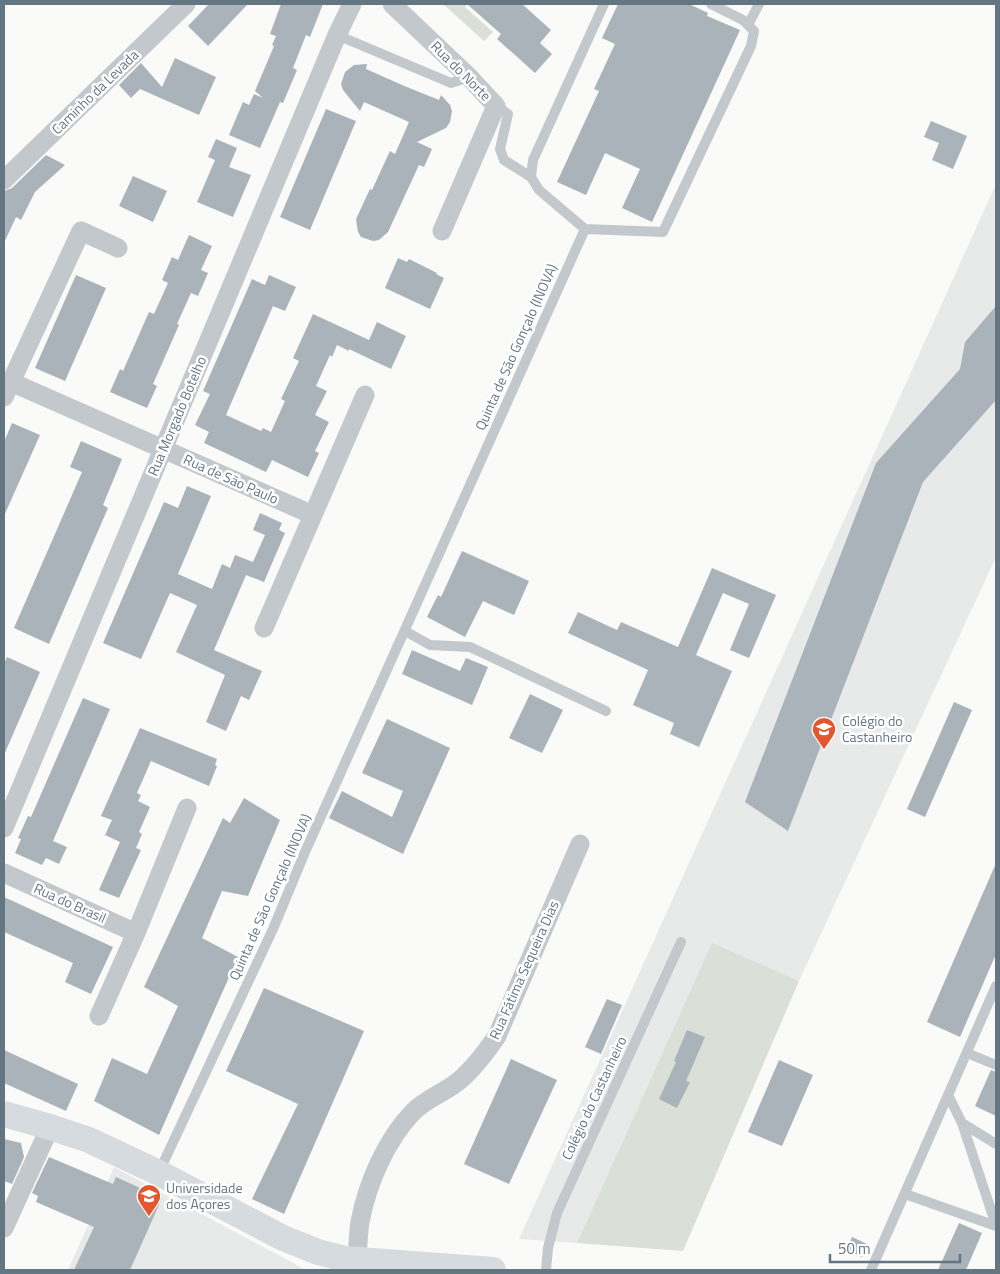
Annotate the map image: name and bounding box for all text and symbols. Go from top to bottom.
street label: Rua do Norte [426,36,496,106]
street label: Caminho da Levada [46,44,143,139]
street label: Quinta de São Gonçalo (INOVA) [469,260,562,434]
street label: Rua Morgado Botelho [142,353,211,479]
street label: Rua de São Paulo [180,448,282,509]
place label: Colégio do Castanheiro [842,710,912,747]
school or university icon: Colégio do Castanheiro [811,716,837,750]
street label: Quinta de São Gonçalo (INOVA) [223,810,316,984]
street label: Rua do Brasil [31,877,110,928]
street label: Rua Fátima Sequeira Dias [483,897,564,1043]
street label: Colégio do Castanheiro [556,1033,631,1163]
place label: Universidade dos Açores [166,1177,243,1214]
school or university icon: Universidade dos Açores [136,1183,162,1217]
scale bar [830,1232,960,1264]
text: 50 m [838,1237,871,1260]

